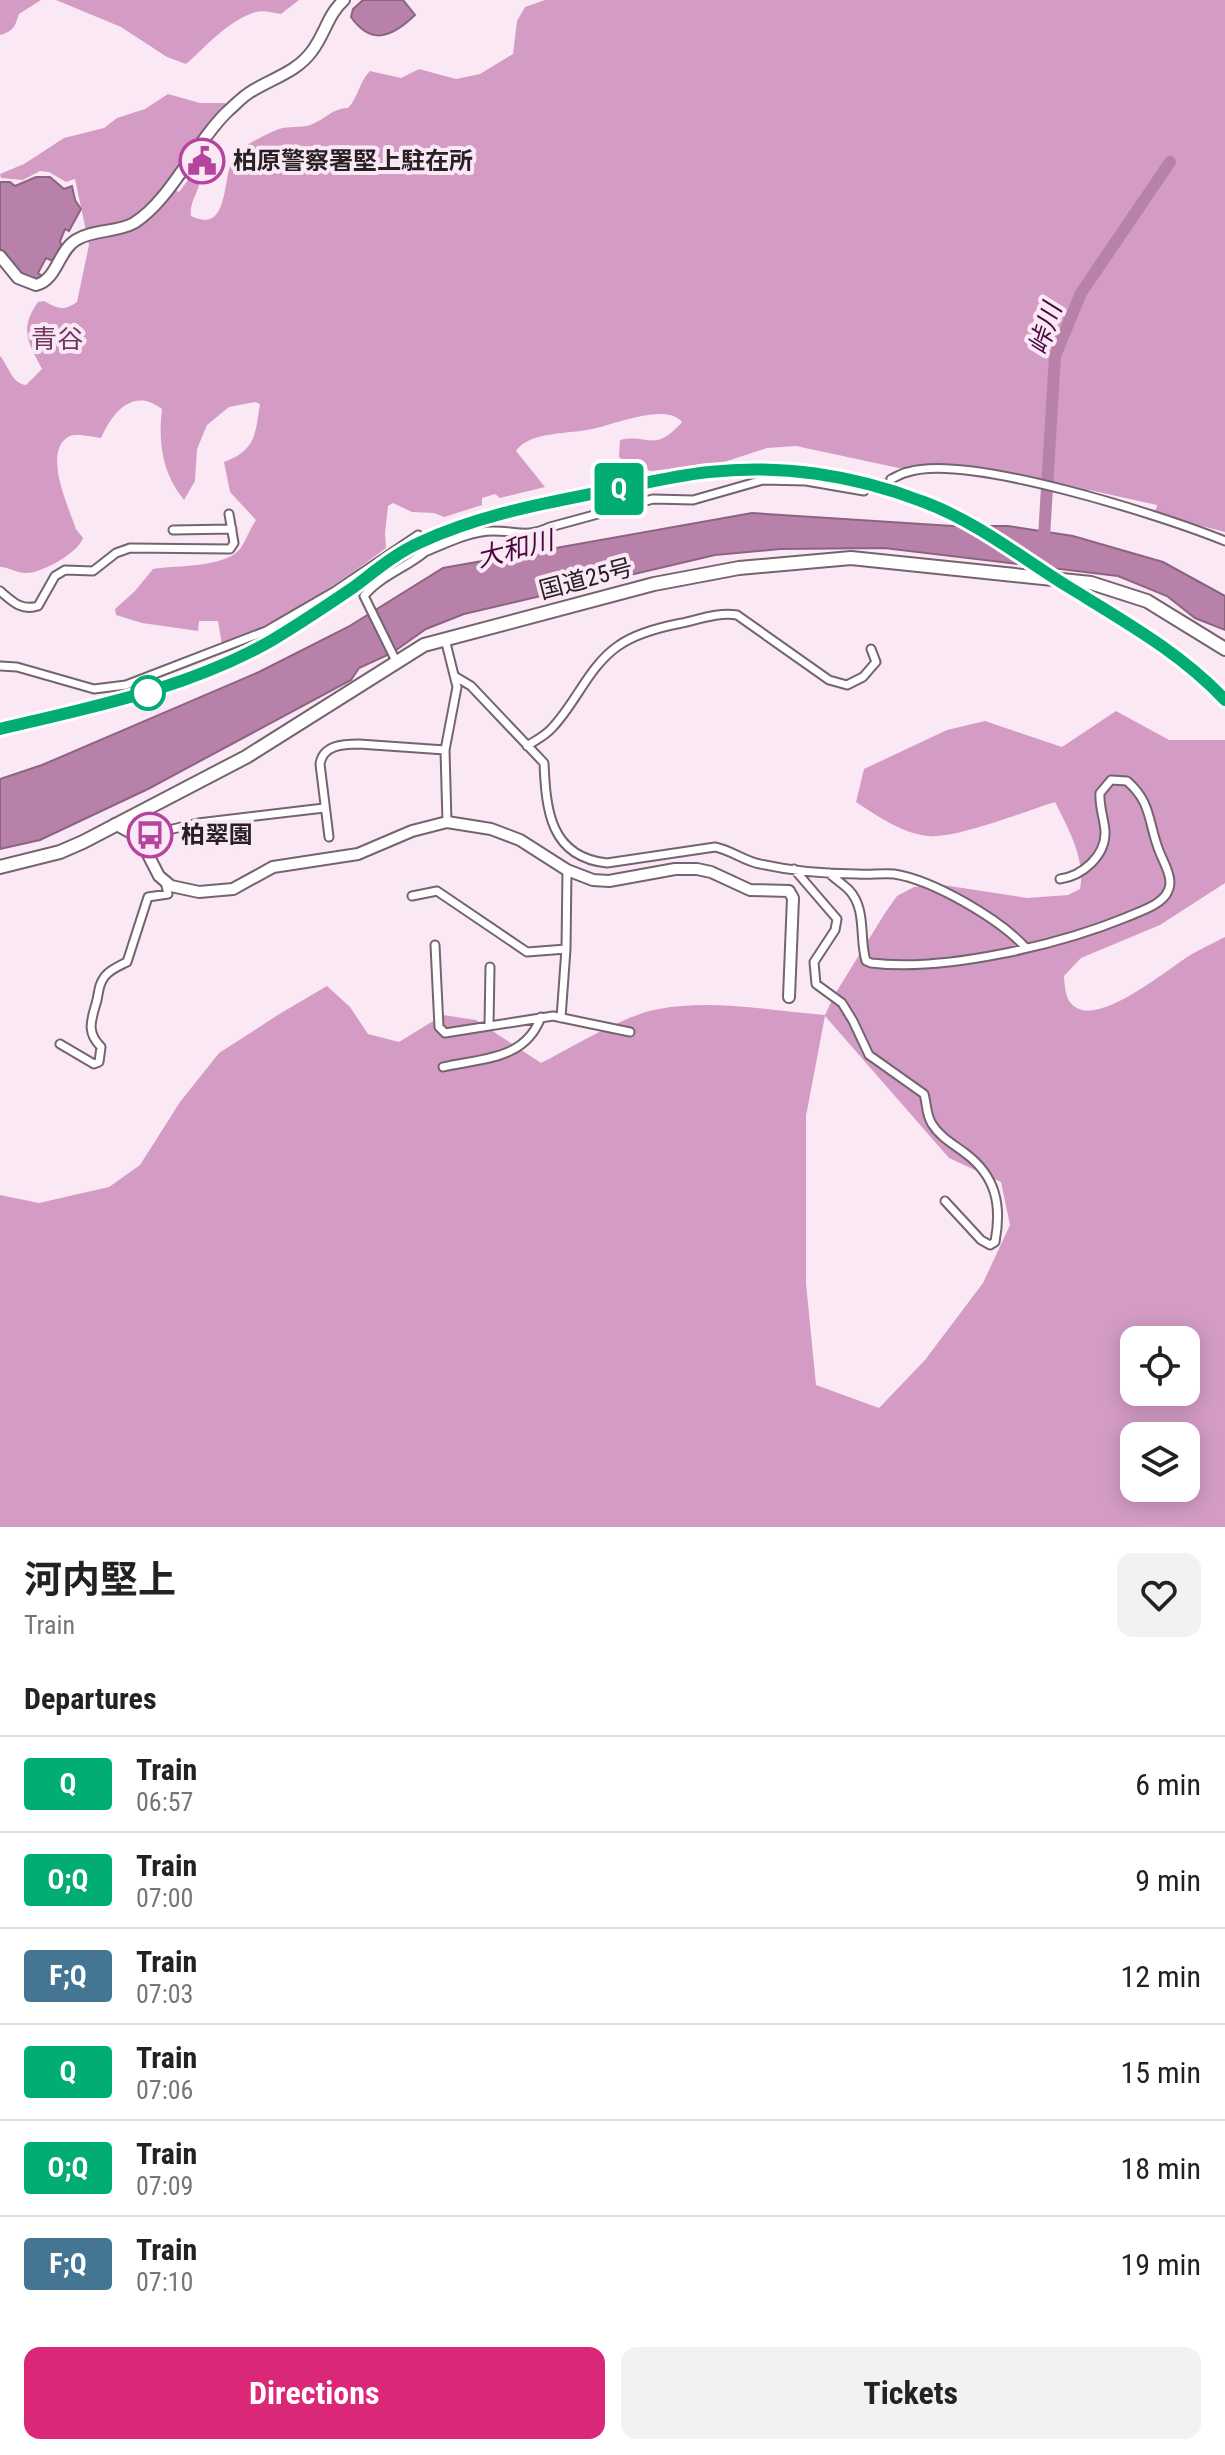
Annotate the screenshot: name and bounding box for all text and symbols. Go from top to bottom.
public building icon: 柏原警察署堅上駐在所 [178,137,226,185]
place label: 柏原警察署堅上駐在所 [233,147,473,175]
water label: 峠川 [1023,297,1068,358]
district label: 青谷 [31,324,83,354]
line badge: Q [593,463,645,515]
text: Q [611,472,627,505]
water label: 大和川 [474,524,559,573]
street label: 国道25号 [536,553,636,605]
unlabelled marker [131,676,165,710]
bus stop icon: 柏翠園 [126,811,174,859]
place label: 柏翠園 [181,821,253,849]
map controls [1120,1326,1200,1502]
button: locate [1120,1326,1200,1406]
button: layers [1120,1422,1200,1502]
button: heart [1117,1553,1201,1637]
text: 河内堅上 [24,1558,176,1602]
text: Train [24,1610,75,1640]
text: Departures [24,1681,157,1716]
text: Train [136,1752,197,1787]
text: Q [60,1767,76,1800]
text: 6 min [1135,1767,1201,1802]
text: 06:57 [136,1787,193,1817]
text: Train [136,1848,197,1883]
text: O;Q [48,1863,88,1896]
text: 9 min [1135,1863,1201,1898]
text: 07:00 [136,1883,193,1913]
text: Train [136,1944,197,1979]
text: F;Q [49,1959,87,1992]
text: 12 min [1120,1959,1201,1994]
text: 07:03 [136,1979,193,2009]
text: Train [136,2040,197,2075]
text: Q [60,2055,76,2088]
text: 15 min [1120,2055,1201,2090]
text: 07:06 [136,2075,193,2105]
text: Train [136,2136,197,2171]
text: O;Q [48,2151,88,2184]
text: 18 min [1120,2151,1201,2186]
text: 07:09 [136,2171,193,2201]
text: Train [136,2232,197,2267]
text: F;Q [49,2247,87,2280]
text: 19 min [1120,2247,1201,2282]
text: 07:10 [136,2267,193,2297]
button: Directions [24,2347,605,2439]
button: Tickets [621,2347,1201,2439]

